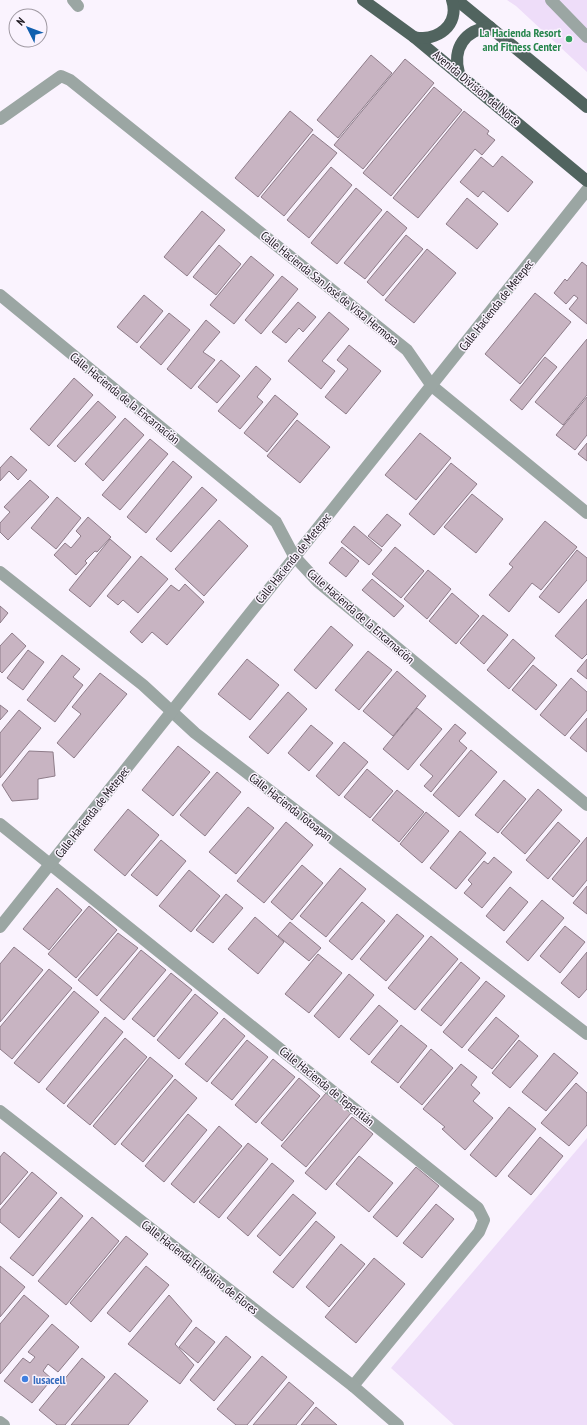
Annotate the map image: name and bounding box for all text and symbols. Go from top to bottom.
north arrow [8,8,48,48]
text: N [13,14,28,28]
place label: La Hacienda Resort and Fitness Center [479,25,562,54]
marker: La Hacienda Resort and Fitness Center [564,34,574,44]
street label: Avenida División del Norte [430,47,524,129]
street label: Calle Hacienda San José de Vista Hermosa [258,228,402,348]
street label: Calle Hacienda de Metepec [456,256,537,354]
street label: Calle Hacienda de la Encarnación [67,349,183,447]
street label: Calle Hacienda de Metepec [252,509,334,606]
street label: Calle Hacienda de la Encarnación [304,565,418,667]
street label: Calle Hacienda de Metepec [52,763,133,861]
street label: Calle Hacienda Totoapan [246,770,336,844]
street label: Calle Hacienda de Tepetitlán [276,1043,378,1129]
street label: Calle Hacienda El Molino de Flores [139,1217,261,1317]
place label: Iusacell [33,1372,65,1387]
marker: Iusacell [20,1374,30,1384]

